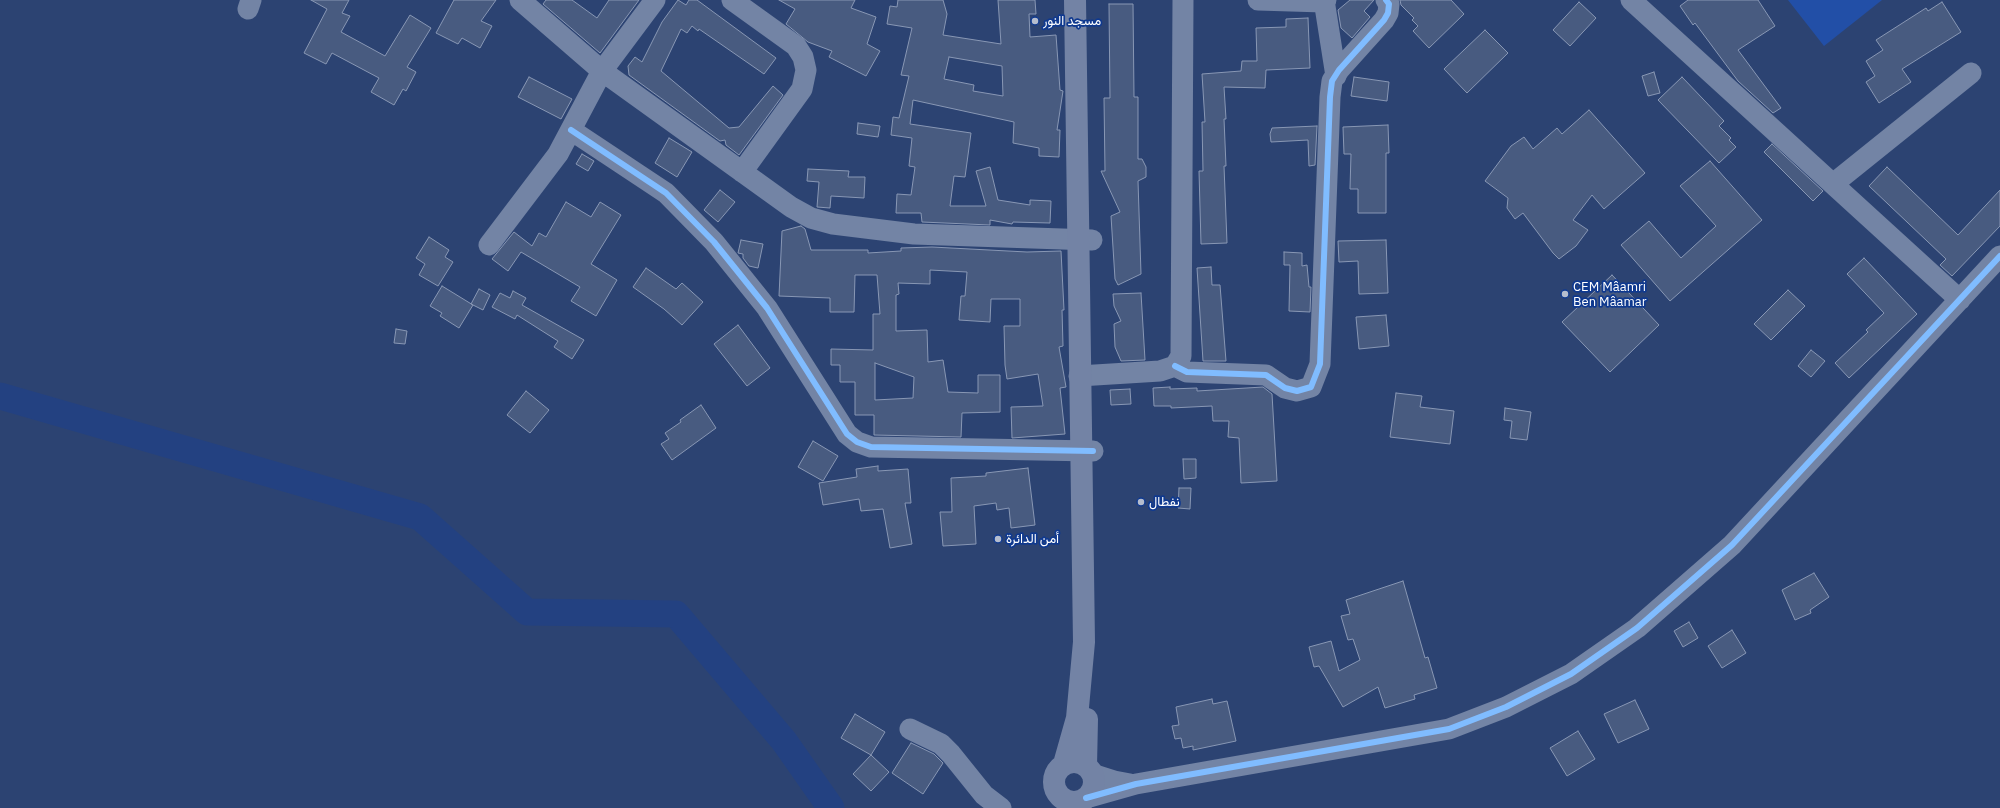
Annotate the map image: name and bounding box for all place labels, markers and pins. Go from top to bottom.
place label: مسجد النور [1043,13,1101,29]
marker: مسجد النور [1030,16,1040,26]
place label: CEM Mâamri Ben Mâamar [1573,279,1647,310]
marker: CEM Mâamri Ben Mâamar [1560,289,1570,299]
place label: نفطال [1149,494,1180,510]
marker: نفطال [1136,497,1146,507]
place label: أمن الدائرة [1006,531,1059,547]
marker: أمن الدائرة [993,534,1003,544]

